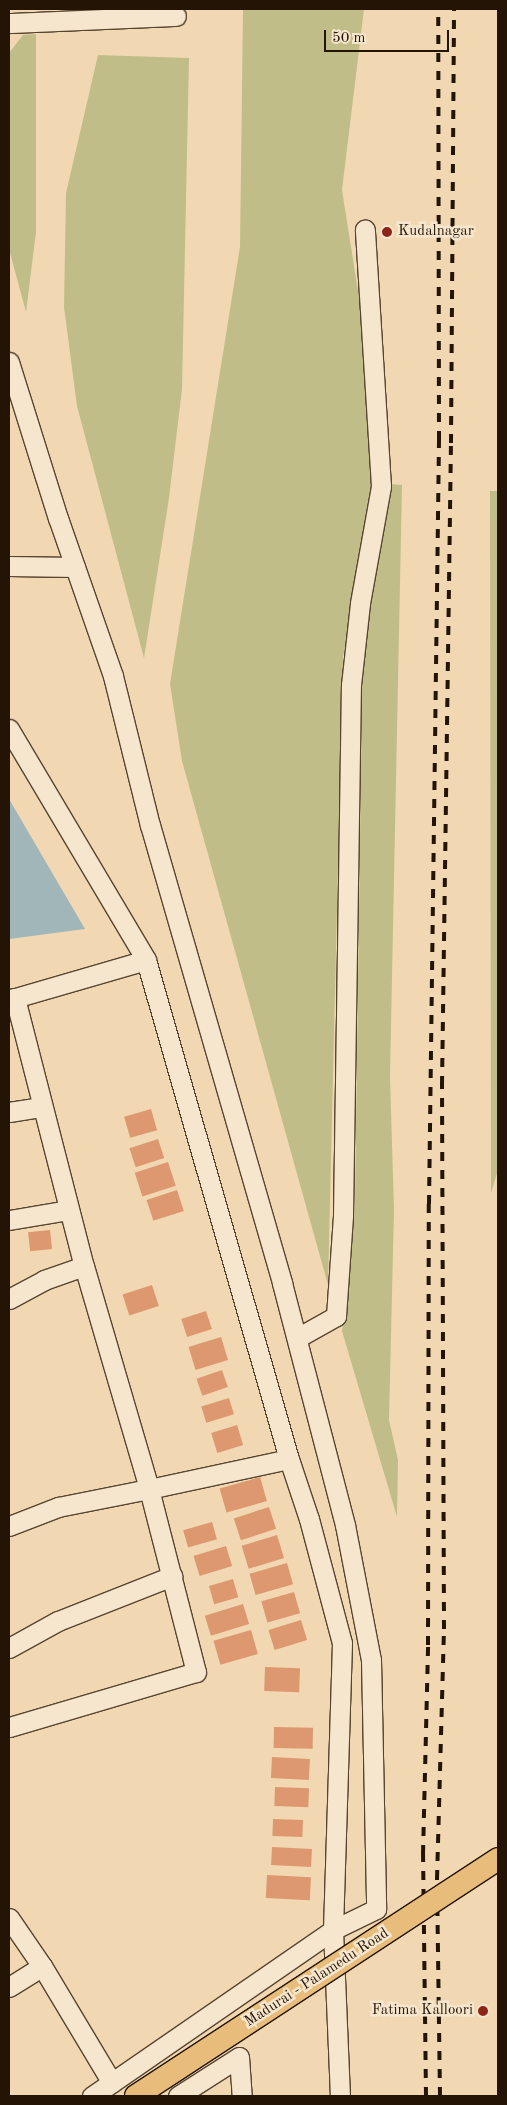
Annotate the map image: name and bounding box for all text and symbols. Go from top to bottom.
scale bar [327,20,452,52]
text: 50 m [332,31,366,46]
place label: Kudalnagar [398,223,474,241]
marker: Kudalnagar [380,225,394,239]
street label: Madurai - Palamedu Road [242,1925,392,2031]
place label: Fatima Kalloori [372,2002,473,2020]
marker: Fatima Kalloori [477,2005,489,2017]

